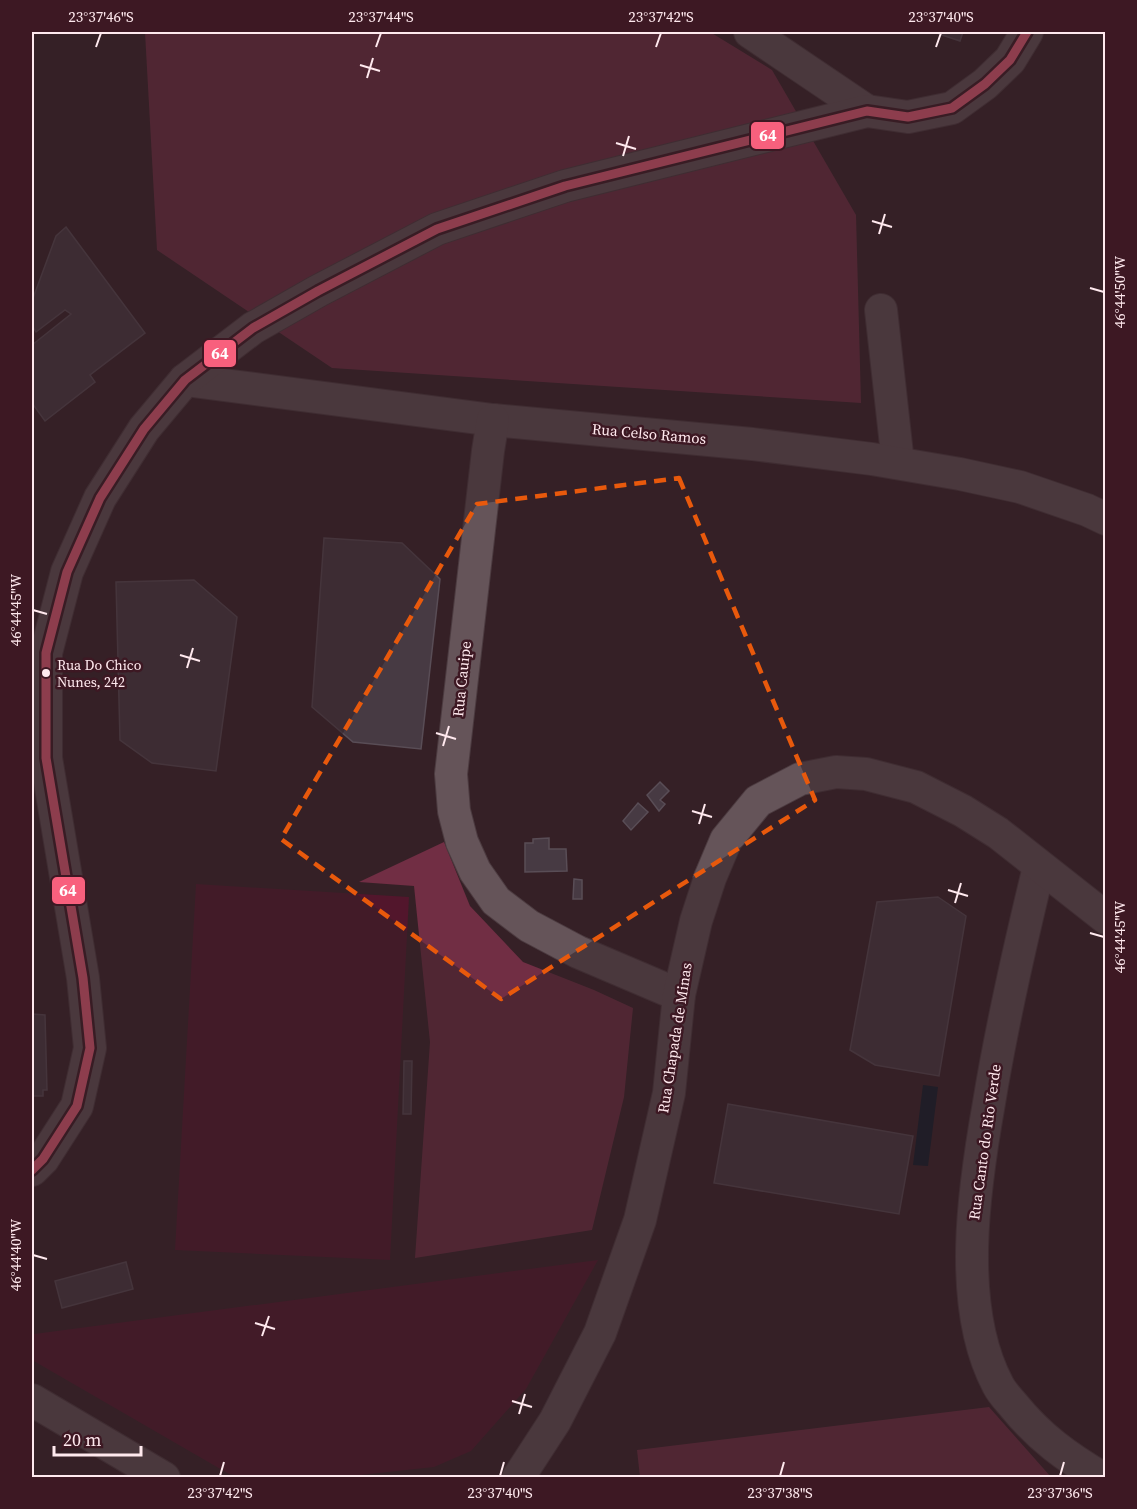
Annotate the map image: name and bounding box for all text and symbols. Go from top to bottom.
text: 23°37'46"S [68,6,134,27]
text: 23°37'44"S [348,6,414,27]
text: 23°37'42"S [628,6,694,27]
text: 23°37'40"S [908,6,974,27]
line badge: 64 [750,121,785,150]
text: 64 [759,124,777,146]
text: 46°44'50"W [1109,255,1130,328]
line badge: 64 [203,339,237,368]
text: 64 [211,342,229,364]
street label: Rua Celso Ramos [591,418,707,449]
text: 46°44'45"W [5,573,26,646]
street label: Rua Cauipe [447,640,476,718]
place label: Rua Do Chico Nunes, 242 [57,655,142,692]
marker: Rua Do Chico Nunes, 242 [40,667,52,679]
line badge: 64 [51,876,86,905]
text: 64 [59,879,77,901]
text: 46°44'45"W [1109,900,1130,973]
street label: Rua Chapada de Minas [652,961,697,1115]
street label: Rua Canto do Rio Verde [963,1062,1006,1221]
text: 46°44'40"W [5,1218,26,1291]
scale bar [54,1419,141,1457]
text: 20 m [63,1427,101,1452]
text: 23°37'42"S [187,1482,253,1503]
text: 23°37'40"S [467,1482,533,1503]
text: 23°37'38"S [747,1482,813,1503]
text: 23°37'36"S [1027,1482,1093,1503]

